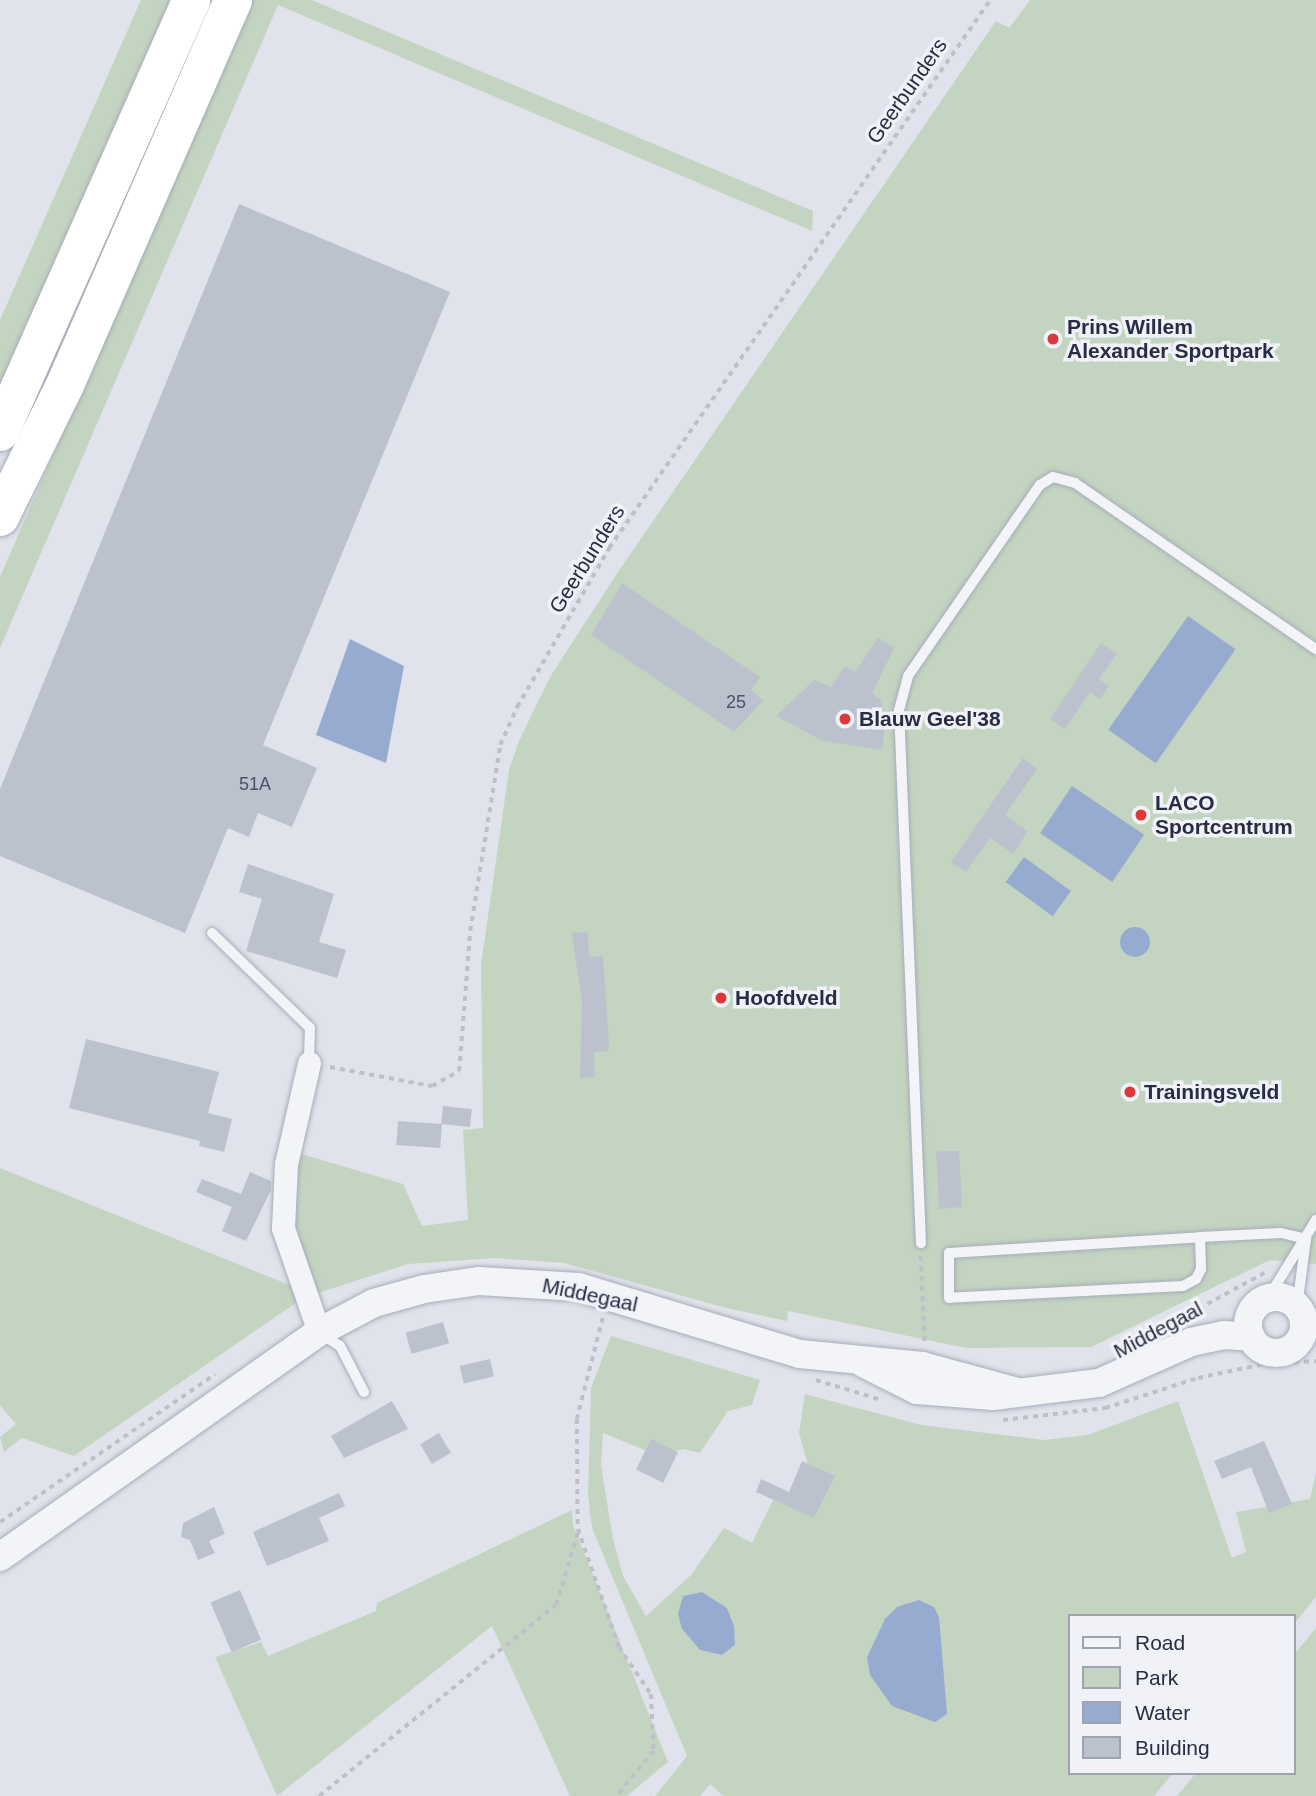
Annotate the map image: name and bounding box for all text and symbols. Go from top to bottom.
street label: Geerbunders [862,34,952,148]
place label: Prins Willem Alexander Sportpark [1067,314,1274,364]
marker: Prins Willem Alexander Sportpark [1045,331,1061,347]
street label: Geerbunders [544,500,630,618]
house number: 25 [726,691,746,713]
place label: Blauw Geel'38 [859,706,1001,732]
marker: Blauw Geel'38 [837,711,853,727]
house number: 51A [239,773,271,795]
place label: LACO Sportcentrum [1155,790,1293,840]
marker: LACO Sportcentrum [1133,807,1149,823]
place label: Hoofdveld [735,985,838,1011]
marker: Hoofdveld [713,990,729,1006]
place label: Trainingsveld [1144,1079,1279,1105]
marker: Trainingsveld [1122,1084,1138,1100]
street label: Middegaal [540,1273,640,1317]
street label: Middegaal [1109,1296,1207,1364]
legend [1068,1614,1295,1775]
text: Road [1135,1631,1185,1654]
text: Park [1135,1666,1178,1689]
text: Water [1135,1701,1190,1724]
text: Building [1135,1736,1210,1759]

